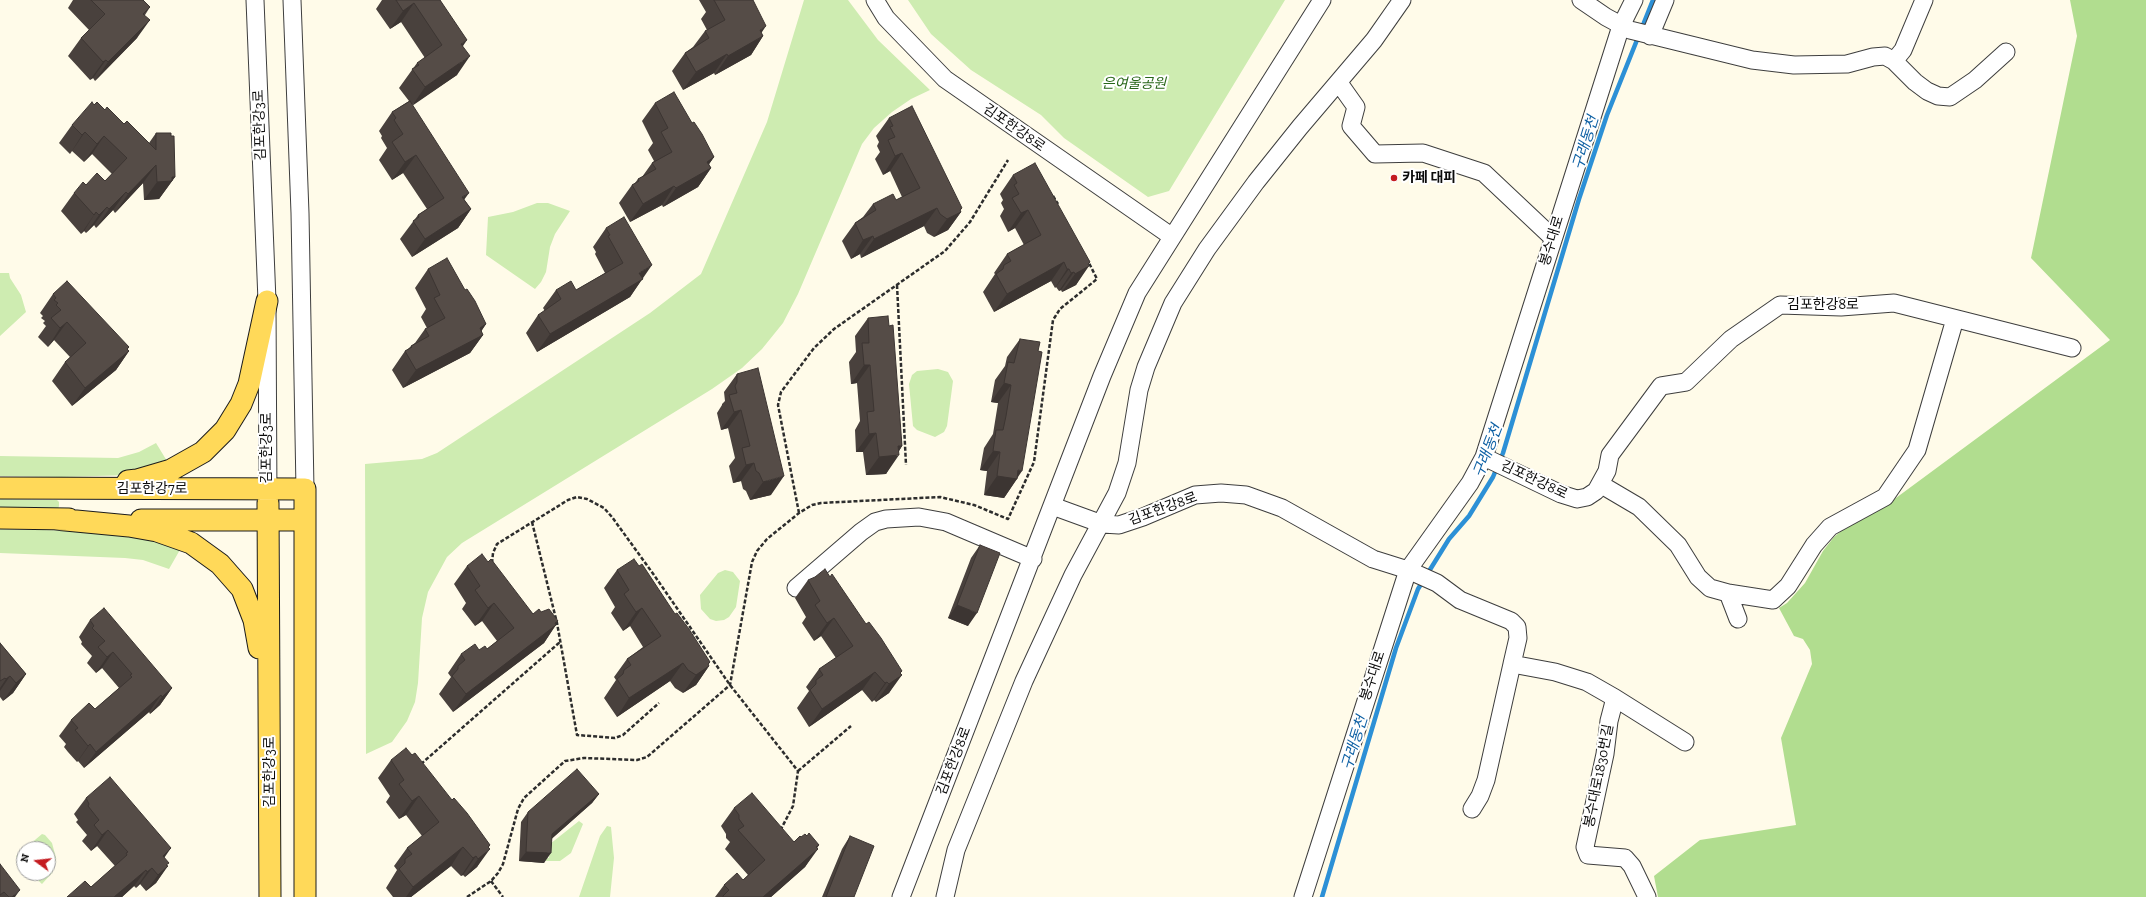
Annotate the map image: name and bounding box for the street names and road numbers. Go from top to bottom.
street label: 김포한강3로 [250,89,270,161]
street label: 김포한강8로 [980,100,1048,156]
street label: 봉수대로 [1536,214,1568,268]
street label: 김포한강8로 [1787,297,1859,313]
street label: 김포한강3로 [259,412,275,484]
street label: 김포한강8로 [1498,457,1570,503]
street label: 김포한강7로 [117,481,187,497]
street label: 김포한강8로 [1126,489,1200,529]
street label: 봉수대로 [1357,649,1389,703]
street label: 봉수대로1830번길 [1581,723,1617,829]
street label: 김포한강8로 [933,724,975,798]
street label: 김포한강3로 [262,736,278,808]

